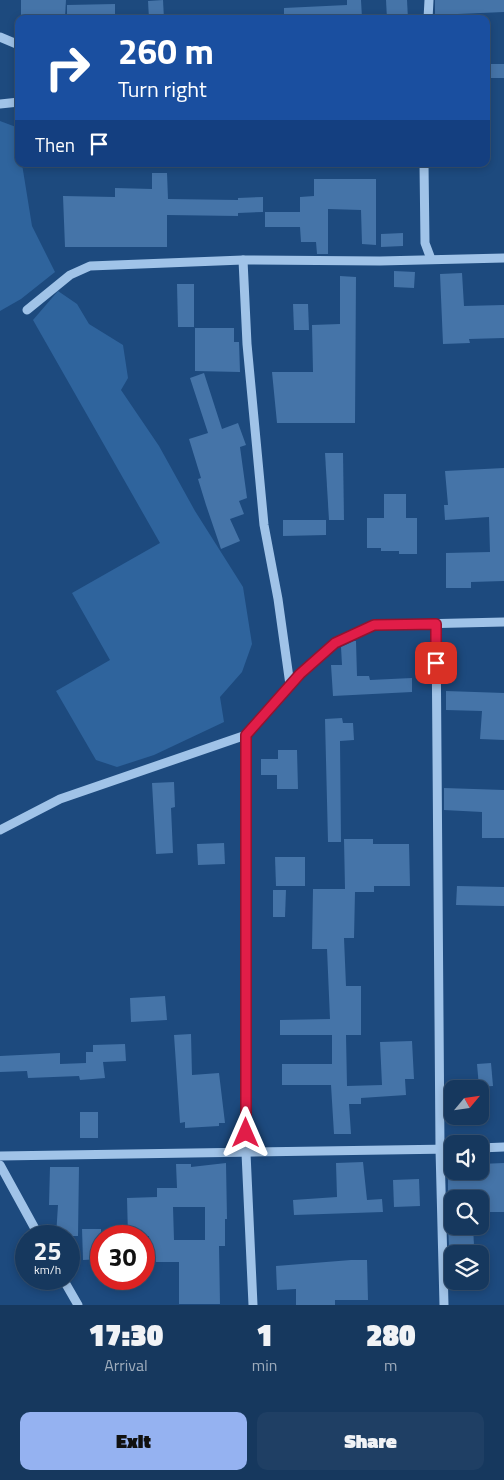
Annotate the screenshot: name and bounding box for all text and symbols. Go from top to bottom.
text: 260 m [118,24,214,78]
icon: right [35,35,100,100]
text: Turn right [118,72,207,106]
text: Then [35,130,75,159]
icon: arrive [85,130,113,158]
pin [415,642,457,684]
icon: arrive [422,649,450,677]
north arrow [444,1080,489,1125]
map controls [444,1080,489,1290]
position arrow [219,1106,271,1158]
button: sound [444,1135,489,1180]
button: search [444,1190,489,1235]
speed limit sign: 30 [90,1225,155,1290]
text: 25 [33,1232,62,1270]
button: layers [444,1245,489,1290]
text: km/h [34,1260,61,1279]
text: 17:30 [89,1312,163,1358]
text: 1 [256,1312,273,1358]
text: 280 [366,1312,415,1358]
text: Arrival [104,1353,148,1377]
text: min [252,1353,277,1377]
text: m [384,1353,397,1377]
button: Exit [20,1412,247,1470]
button: Share [257,1412,484,1470]

